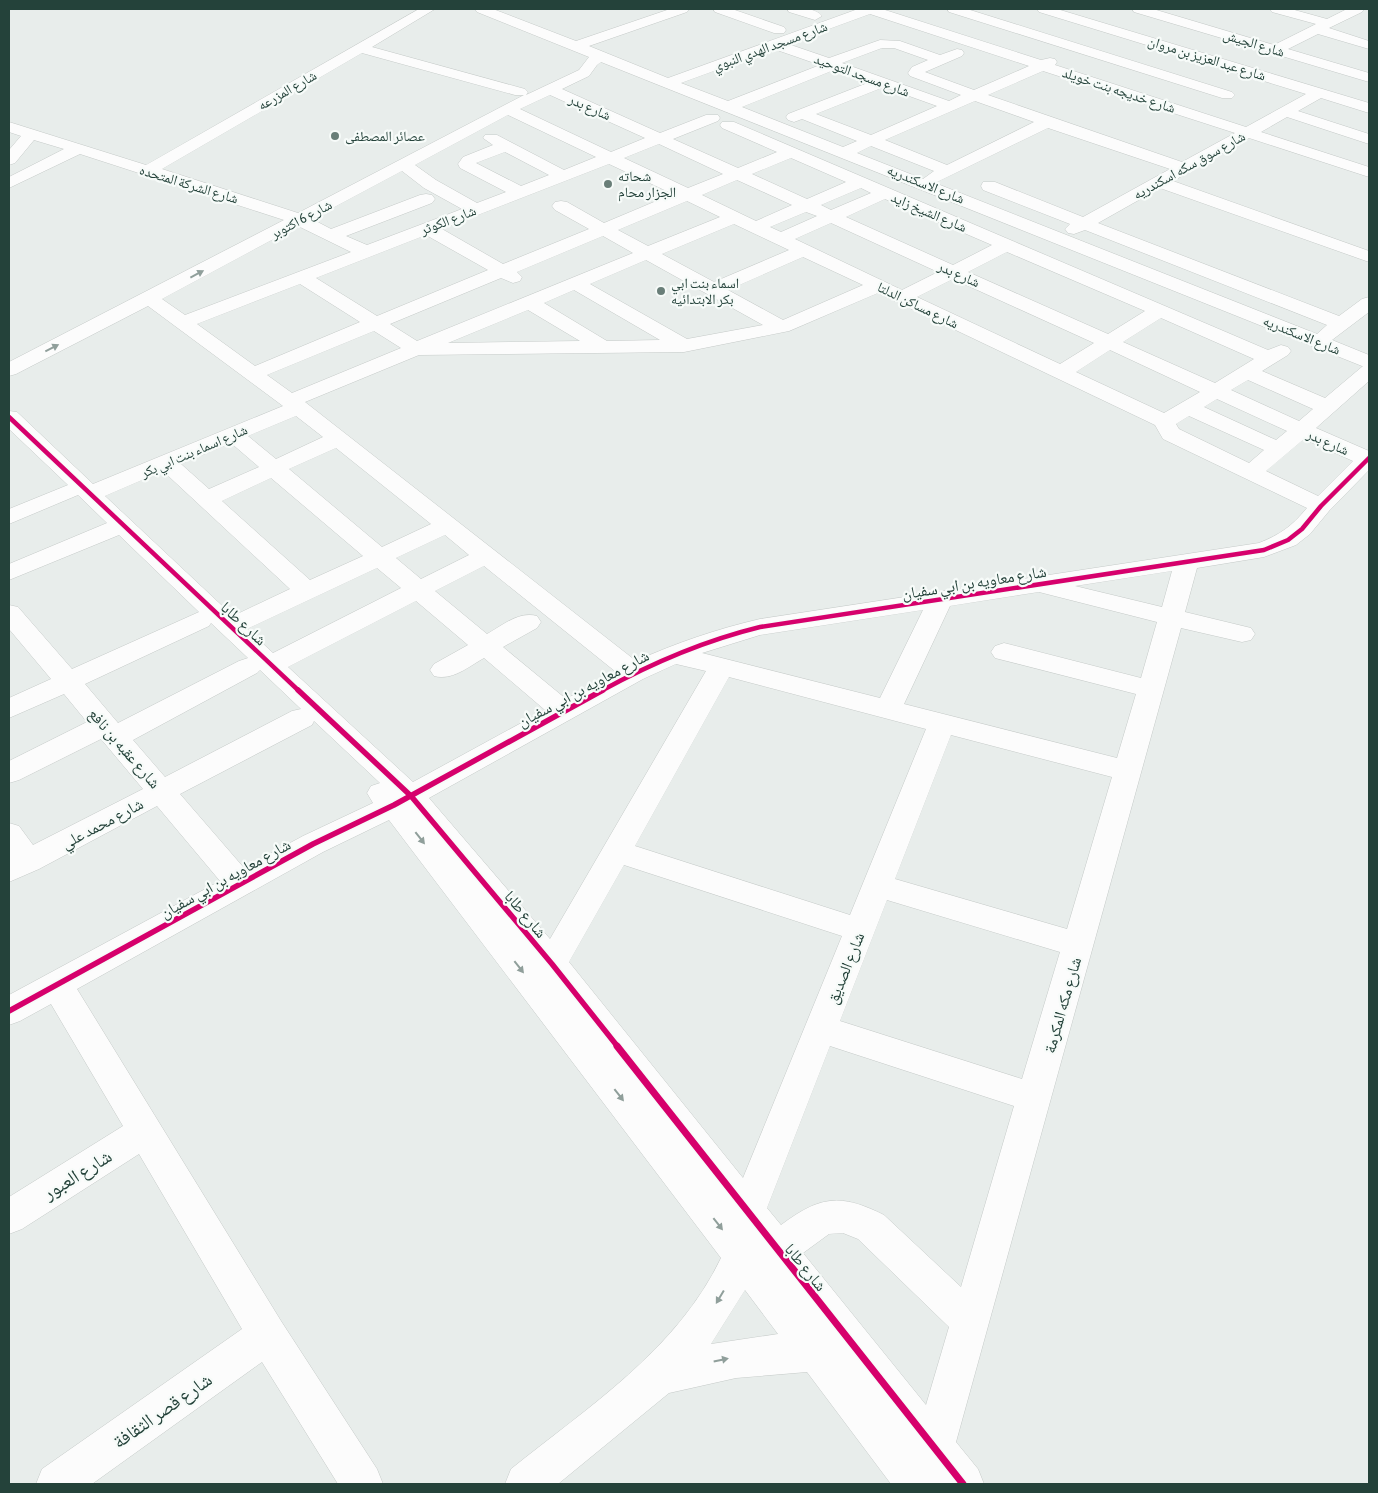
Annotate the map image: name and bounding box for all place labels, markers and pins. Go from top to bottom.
place label: عصائر المصطفى [345,128,425,145]
marker: عصائر المصطفى [329,130,341,142]
place label: شحاته الجزار محام [618,168,676,202]
marker: شحاته الجزار محام [602,178,614,190]
place label: اسماء بنت ابي بكر الابتدائيه [671,275,739,308]
marker: اسماء بنت ابي بكر الابتدائيه [655,285,667,297]

